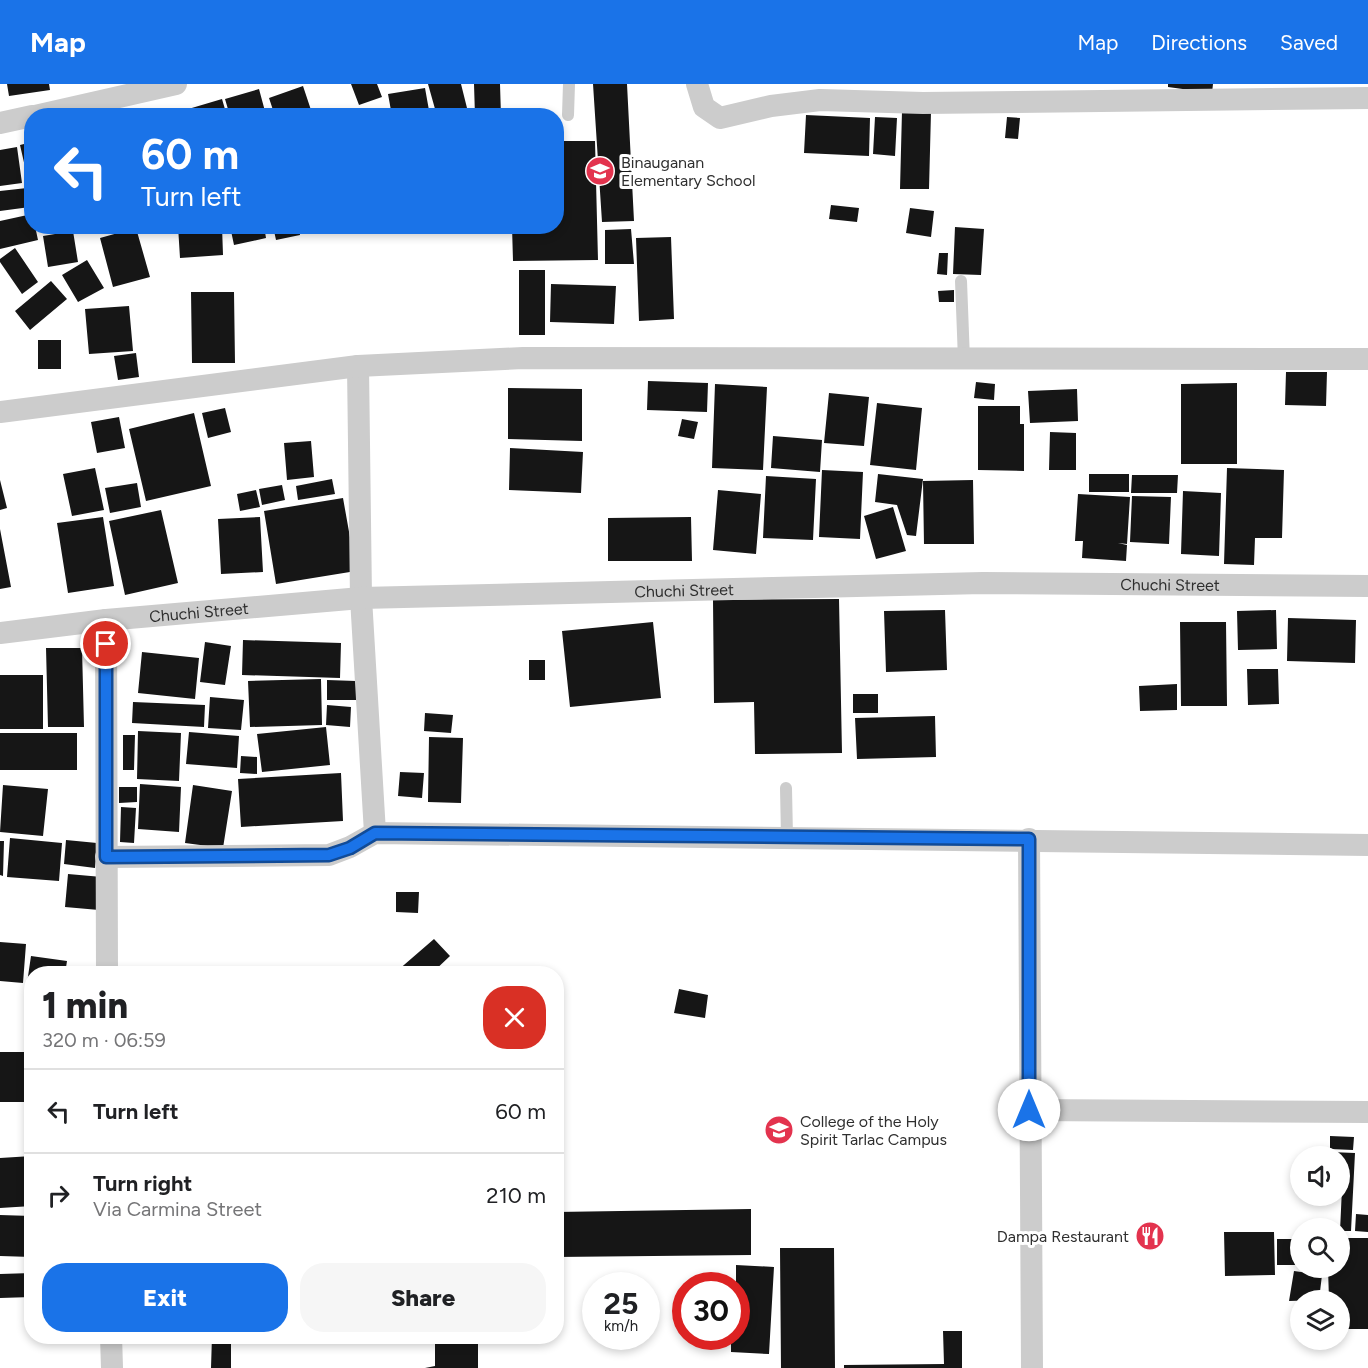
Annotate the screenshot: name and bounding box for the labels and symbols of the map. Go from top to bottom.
place label: Binauganan Elementary School [621,153,755,190]
school or university icon: Binauganan Elementary School [584,155,616,187]
street label: Chuchi Street [1120,575,1220,595]
street label: Chuchi Street [634,580,734,601]
street label: Chuchi Street [148,599,249,626]
pin [80,618,131,669]
position arrow [997,1078,1061,1142]
place label: College of the Holy Spirit Tarlac Campus [800,1112,947,1149]
school or university icon: College of the Holy Spirit Tarlac Campus [763,1114,795,1146]
restaurant icon: Dampa Restaurant [1134,1220,1166,1252]
place label: Dampa Restaurant [997,1227,1129,1246]
speed limit sign: 30 [672,1272,750,1350]

